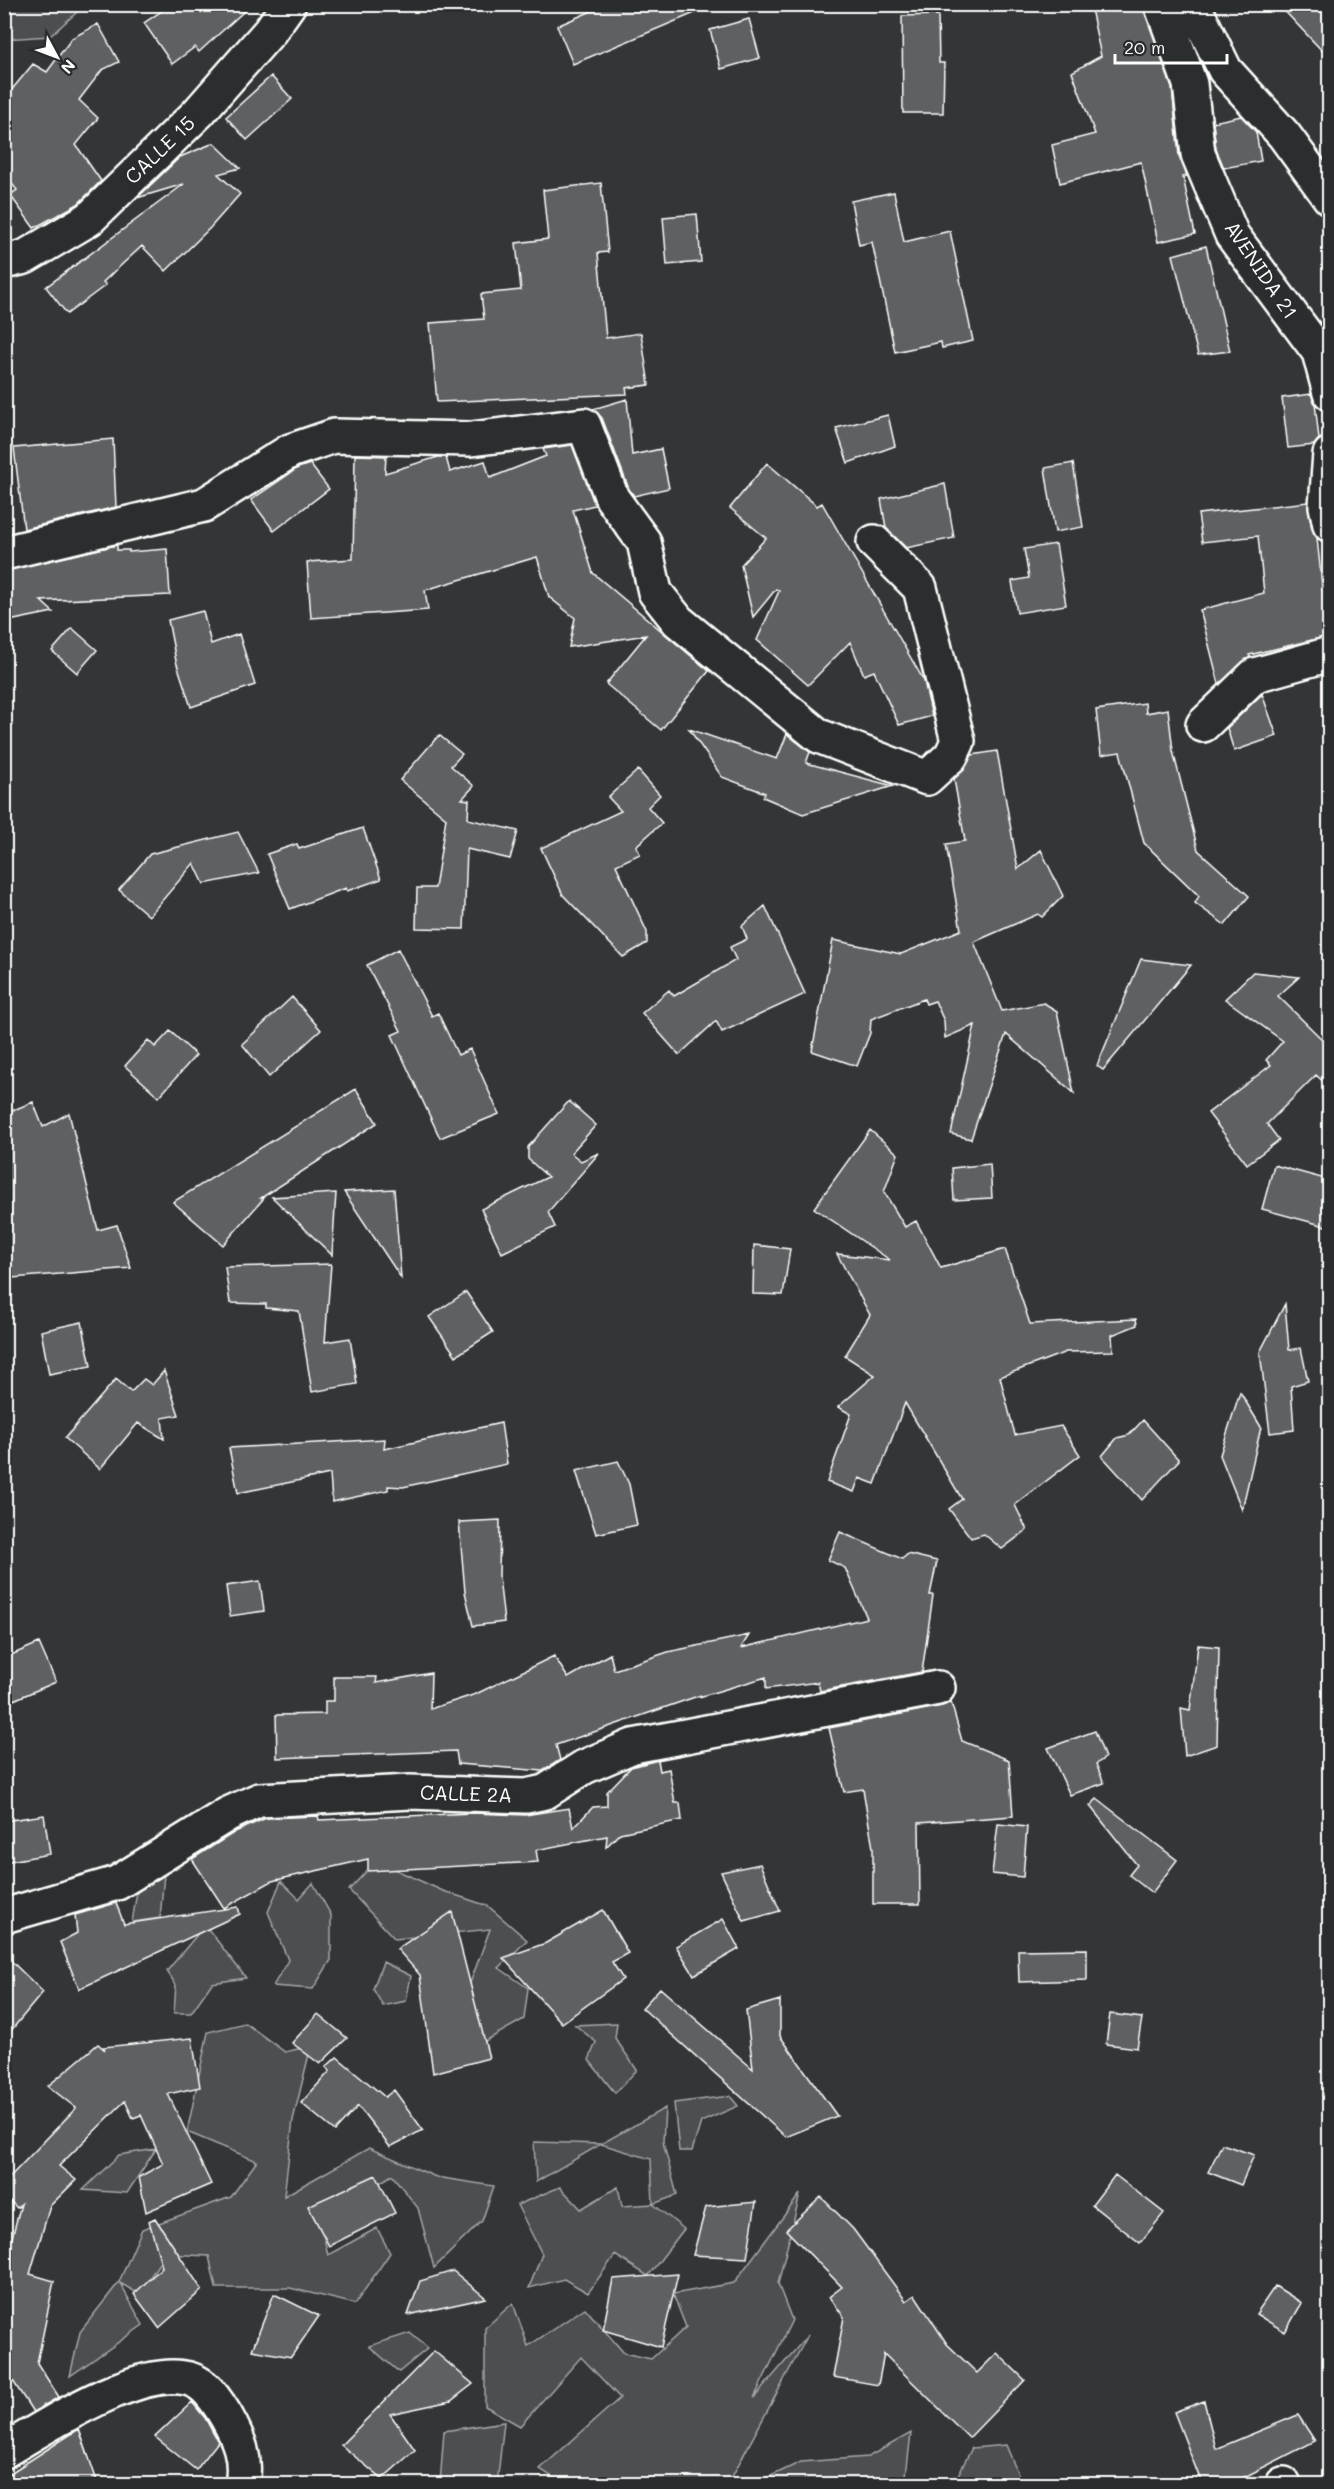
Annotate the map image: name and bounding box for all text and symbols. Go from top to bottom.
north arrow [27,27,87,87]
scale bar [1115,27,1228,65]
text: 20 m [1124,35,1165,59]
text: N [57,56,81,79]
street label: CALLE 15 [119,109,200,189]
street label: AVENIDA 21 [1220,215,1304,323]
street label: CALLE 2A [420,1778,512,1808]

